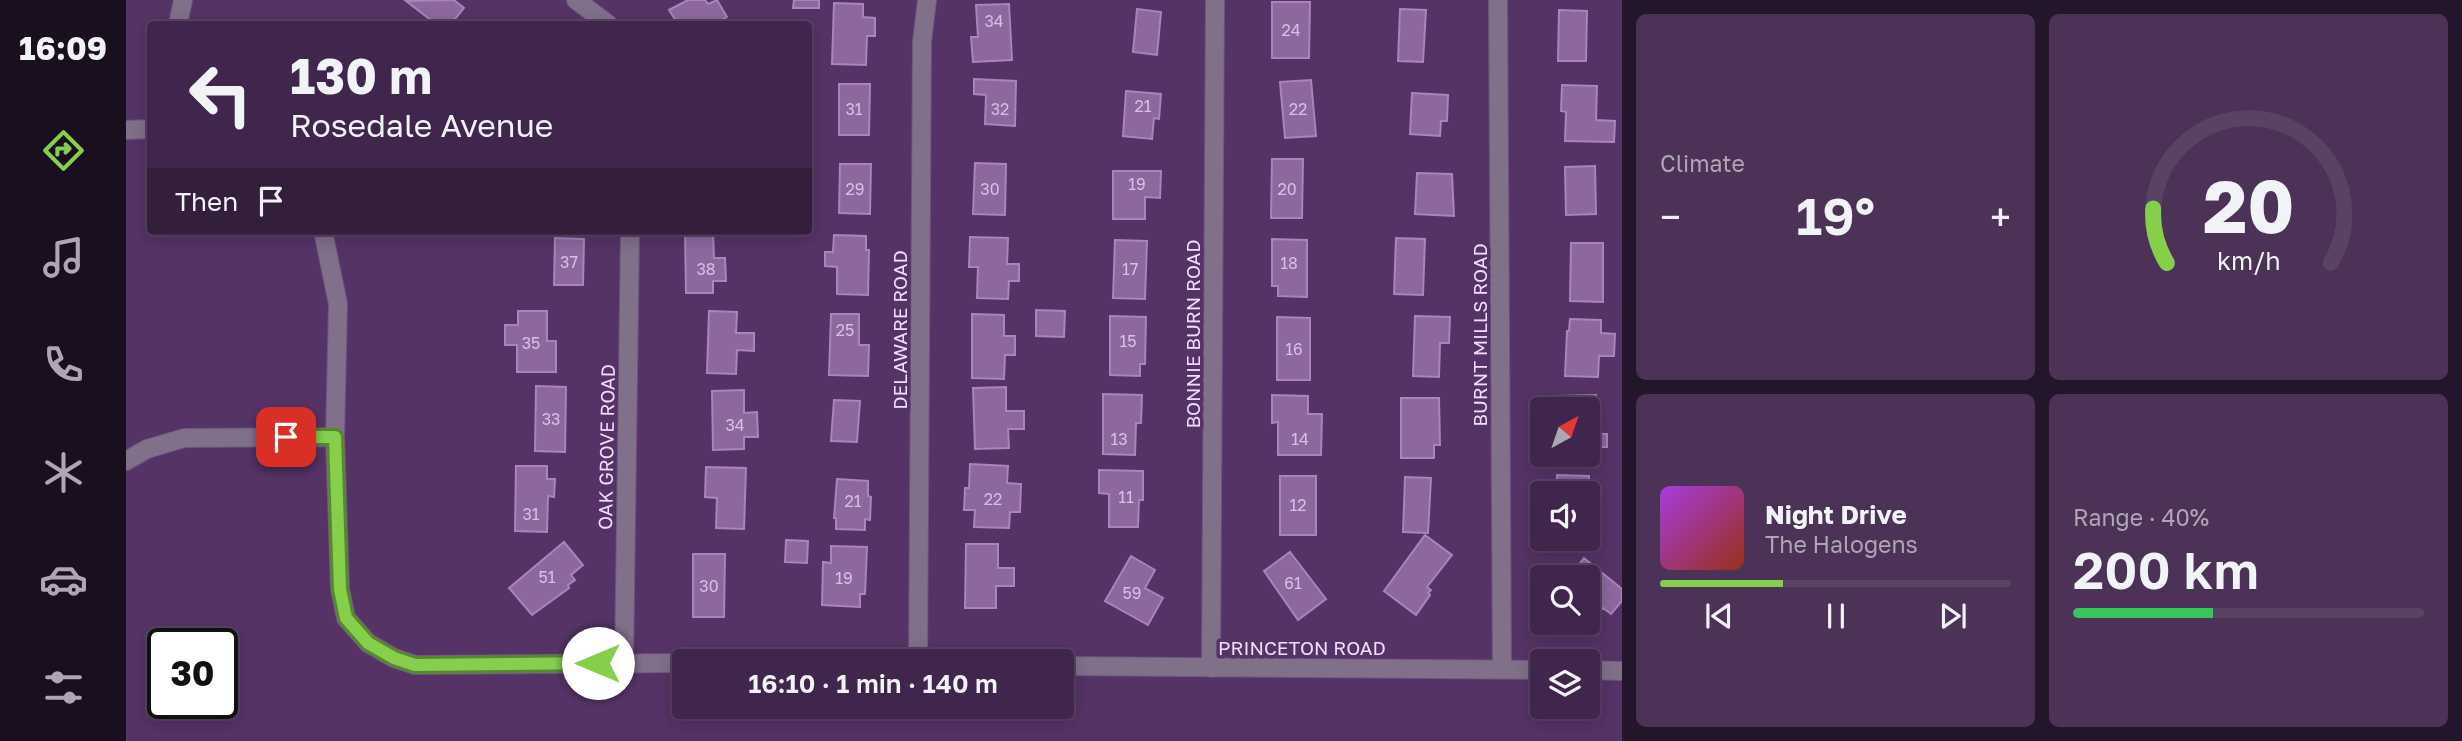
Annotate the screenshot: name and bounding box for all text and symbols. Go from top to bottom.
house number: 34 [984,11,1004,31]
house number: 24 [1281,20,1301,40]
text: 16:09 [19,29,107,67]
text: 130 m [290,46,432,105]
icon: left [175,49,266,140]
house number: 21 [1134,96,1152,116]
house number: 31 [845,99,863,119]
house number: 32 [991,99,1009,119]
house number: 22 [1289,99,1307,119]
text: Rosedale Avenue [290,106,553,144]
icon: directions [39,126,88,175]
text: Climate [1660,149,1745,177]
text: 20 [2203,162,2294,249]
house number: 19 [1128,174,1146,194]
house number: 29 [846,179,864,199]
house number: 30 [980,179,1000,199]
house number: 20 [1277,179,1297,199]
icon: arrive [252,182,290,220]
text: 19° [1796,184,1875,246]
text: Then [175,186,238,217]
text: − [1660,194,1681,239]
text: + [1990,194,2011,239]
icon: music [39,233,88,282]
street label: BONNIE BURN ROAD [1181,239,1204,429]
street label: BURNT MILLS ROAD [1468,243,1491,427]
text: km/h [2217,245,2280,276]
street label: DELAWARE ROAD [888,250,911,410]
house number: 37 [560,252,578,272]
house number: 18 [1280,253,1298,273]
house number: 38 [696,259,716,279]
house number: 17 [1122,259,1138,279]
house number: 25 [836,320,854,340]
house number: 15 [1119,331,1137,351]
house number: 35 [522,333,540,353]
house number: 16 [1285,339,1303,359]
icon: phone [39,340,88,389]
street label: OAK GROVE ROAD [593,364,619,530]
north arrow [1530,397,1600,467]
map controls [1530,397,1600,719]
pin [256,407,316,467]
house number: 33 [542,409,560,429]
house number: 34 [725,415,745,435]
icon: arrive [267,418,305,456]
house number: 13 [1110,429,1128,449]
house number: 14 [1291,429,1309,449]
icon: climate [39,448,88,497]
button: sound [1530,481,1600,551]
house number: 11 [1118,487,1134,507]
house number: 22 [984,489,1002,509]
house number: 21 [844,491,862,511]
house number: 12 [1289,495,1307,515]
text: Night Drive [1765,499,1907,530]
text: Range · 40% [2073,503,2209,531]
house number: 31 [522,504,540,524]
text: The Halogens [1765,530,1918,558]
text: 200 km [2073,538,2259,600]
icon: car [39,555,88,604]
button: search [1530,565,1600,635]
house number: 51 [538,567,556,587]
house number: 19 [835,568,853,588]
house number: 61 [1284,573,1302,593]
house number: 30 [699,576,719,596]
house number: 59 [1123,583,1141,603]
icon: previous [1700,597,1738,635]
icon: pause [1817,597,1855,635]
icon: next [1934,597,1972,635]
position arrow [561,626,635,700]
speed limit sign: 30 [147,628,238,719]
street label: PRINCETON ROAD [1218,636,1386,659]
button: layers [1530,649,1600,719]
icon: filters [39,663,88,712]
text: 16:10 · 1 min · 140 m [748,668,998,699]

